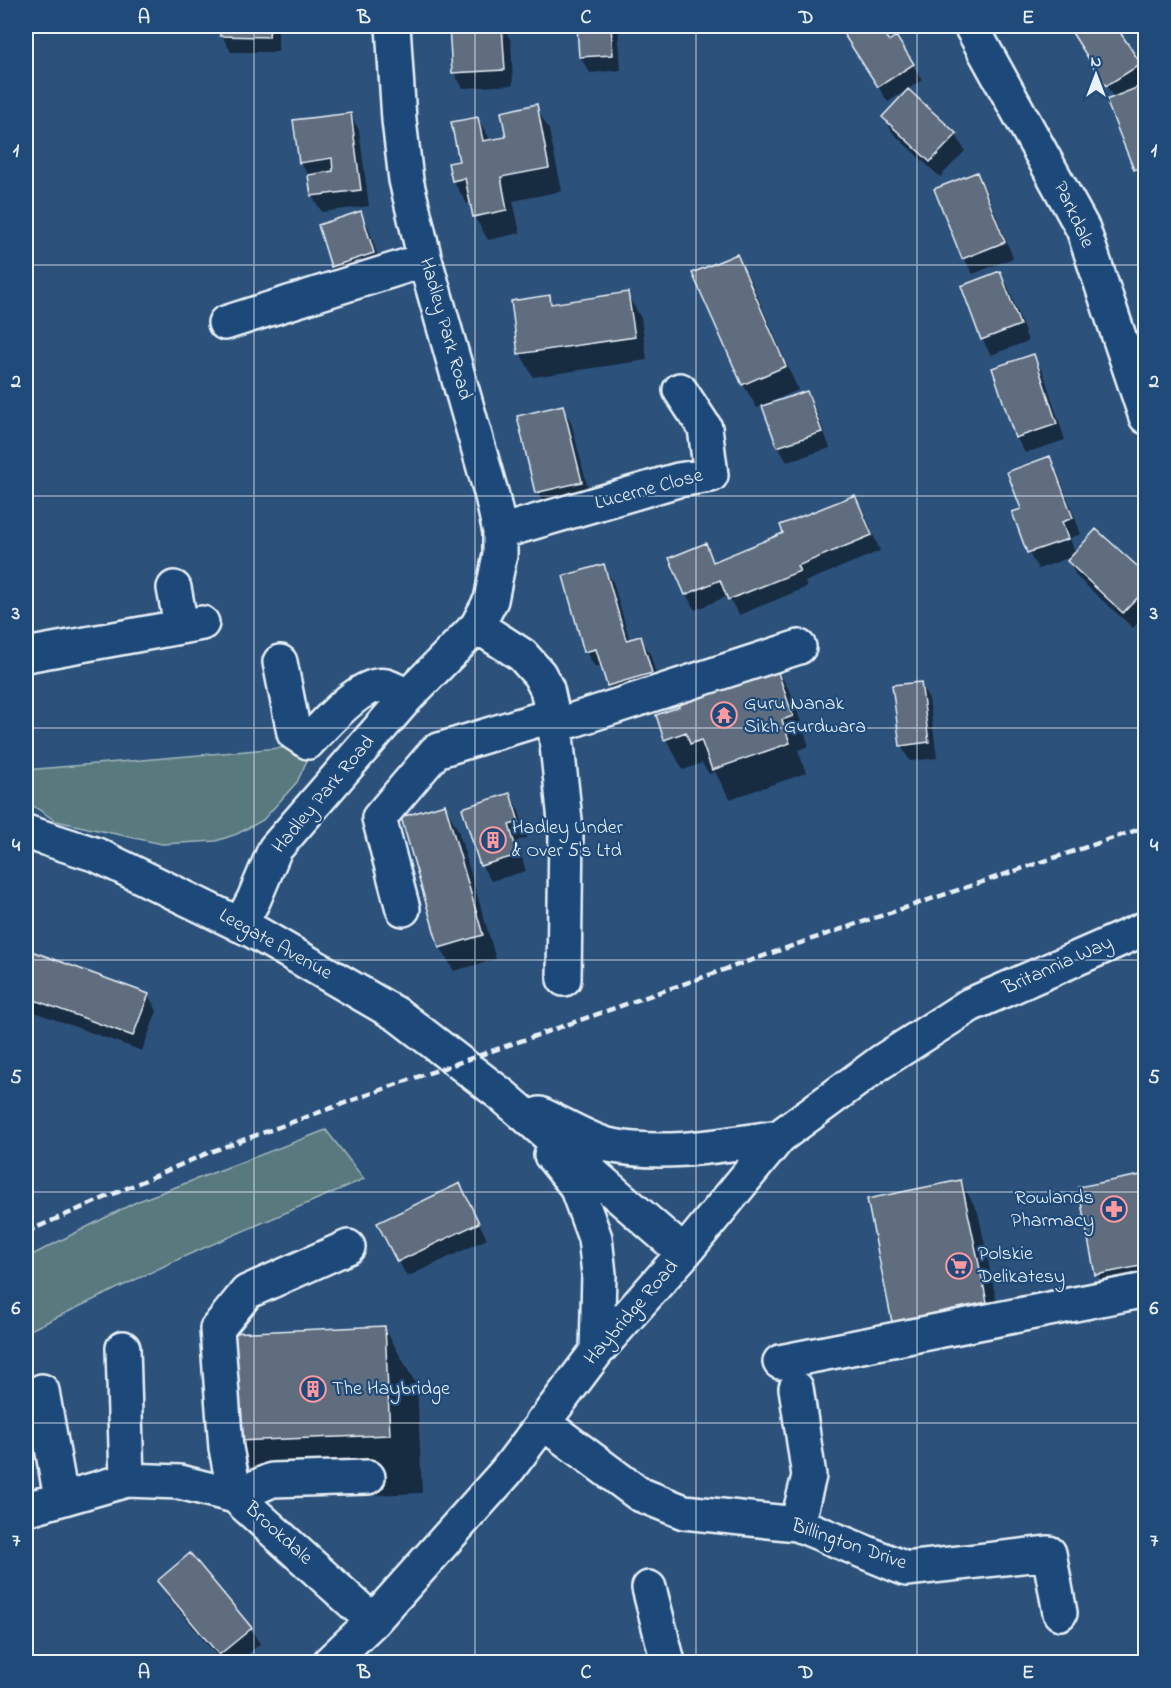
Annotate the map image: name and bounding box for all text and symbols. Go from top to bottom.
text: A [138,4,150,33]
text: B [356,4,371,33]
text: C [581,4,592,33]
text: D [798,4,813,33]
text: E [1022,4,1034,33]
north arrow [1066,45,1126,105]
text: N [1091,50,1102,74]
text: 1 [13,137,20,166]
text: 1 [1151,137,1158,166]
street label: Parkdale [1045,177,1101,253]
street label: Hadley Park Road [411,254,479,404]
text: 2 [10,368,21,397]
text: 2 [1148,368,1159,397]
street label: Lucerne Close [592,462,706,518]
text: 3 [11,600,20,629]
text: 3 [1149,600,1158,629]
place label: Guru Nanak Sikh Gurdwara [744,690,866,742]
temple icon: Guru Nanak Sikh Gurdwara [709,700,739,730]
street label: Hadley Park Road [266,729,382,861]
place label: Hadley Under & Over 5's Ltd [512,814,624,866]
building icon: Hadley Under & Over 5's Ltd [478,825,508,855]
text: 4 [12,832,21,861]
text: 4 [1150,832,1159,861]
street label: Leegate Avenue [213,902,337,989]
street label: Britannia Way [998,929,1117,1004]
text: 5 [10,1064,22,1093]
text: 5 [1148,1064,1160,1093]
place label: Rowlands Pharmacy [1011,1184,1094,1236]
pharmacy icon: Rowlands Pharmacy [1099,1194,1129,1224]
place label: Polskie Delikatesy [977,1240,1065,1292]
supermarket icon: Polskie Delikatesy [944,1251,974,1281]
street label: Haybridge Road [578,1254,687,1373]
text: 6 [12,1295,21,1324]
text: 6 [1150,1295,1159,1324]
building icon: The Haybridge [298,1374,328,1404]
place label: The Haybridge [332,1375,450,1405]
street label: Brookdale [237,1495,319,1573]
street label: Billington Drive [786,1511,910,1579]
text: 7 [12,1527,21,1556]
text: 7 [1150,1527,1159,1556]
text: A [138,1659,150,1688]
text: B [356,1659,371,1688]
text: C [581,1659,592,1688]
text: D [798,1659,813,1688]
text: E [1022,1659,1034,1688]

